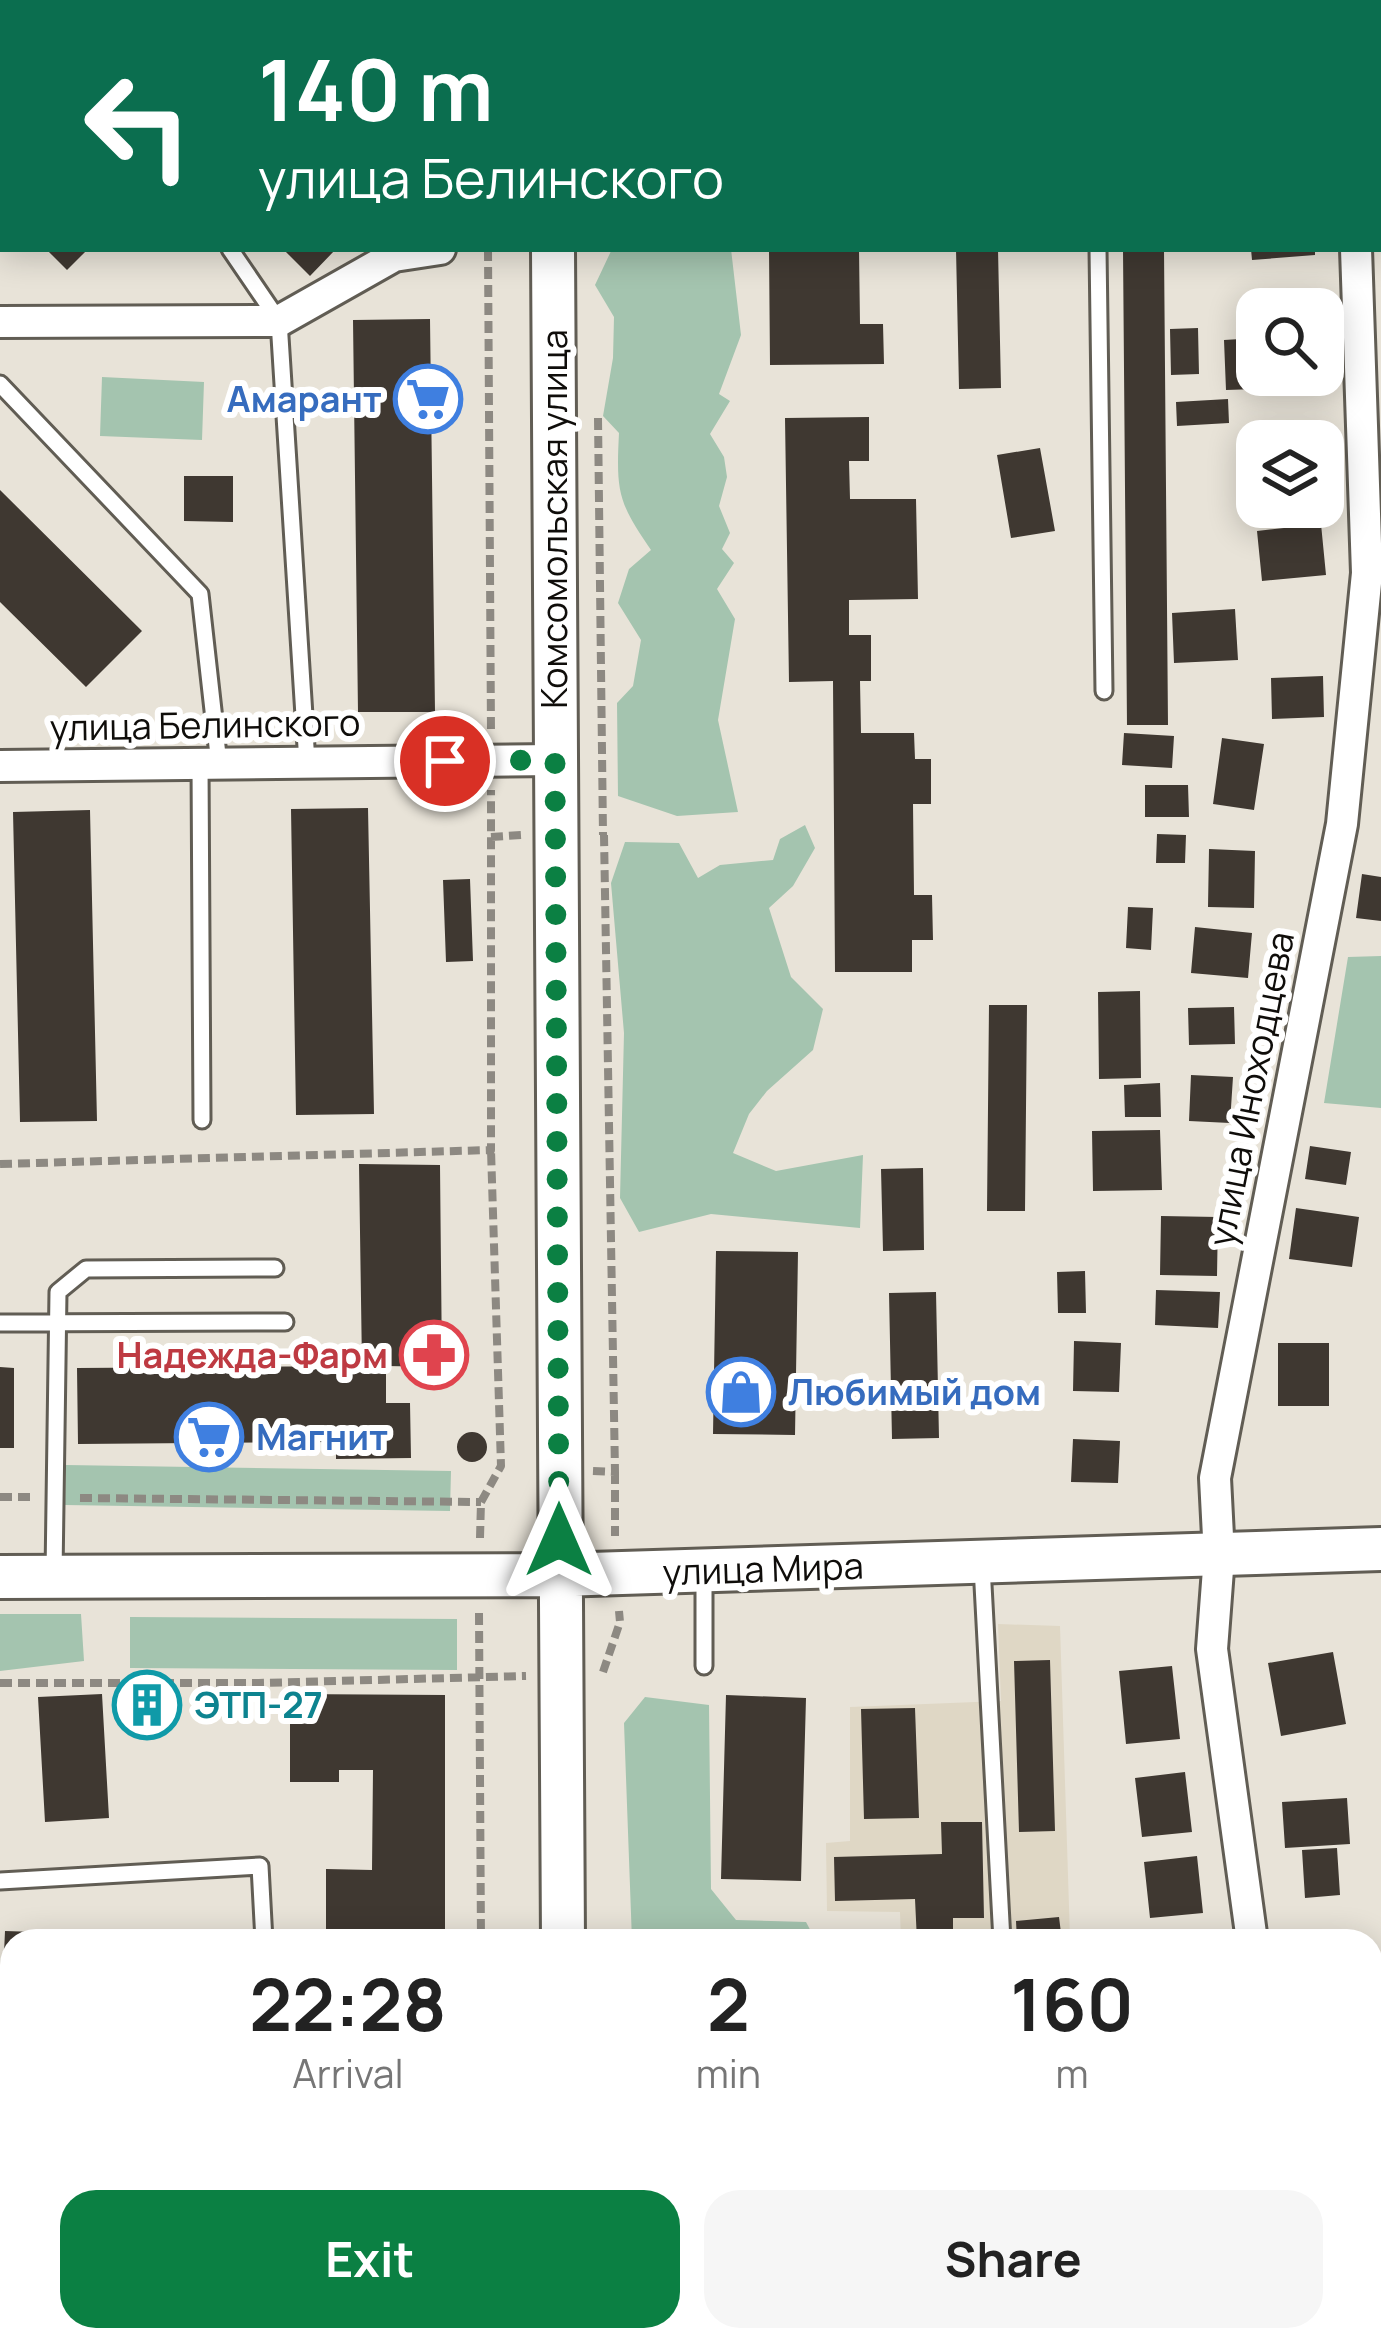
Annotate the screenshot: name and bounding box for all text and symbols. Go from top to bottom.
text: 140 m [258,31,494,146]
icon: left [60,48,216,204]
text: улица Белинского [258,140,724,214]
map controls [1236,288,1344,528]
button: search [1236,288,1344,396]
street label: Комсомольская улица [529,329,578,709]
supermarket icon: Амарант [393,364,463,434]
place label: Амарант [227,374,382,423]
button: layers [1236,420,1344,528]
street label: улица Белинского [49,697,361,752]
pin [394,710,496,812]
icon: arrive [412,728,478,794]
street label: улица Иноходцева [1196,927,1305,1250]
pharmacy icon: Надежда-Фарм [399,1320,469,1390]
place label: Надежда-Фарм [116,1330,388,1379]
shop icon: Любимый дом [706,1357,776,1427]
place label: Любимый дом [788,1367,1041,1416]
supermarket icon: Магнит [174,1402,244,1472]
place label: Магнит [256,1412,388,1461]
position arrow [496,1477,622,1603]
street label: улица Мира [662,1541,864,1596]
building icon: ЭТП-27 [112,1670,182,1740]
place label: ЭТП-27 [194,1680,323,1729]
text: 22:28 [249,1954,447,2053]
text: 2 [707,1954,750,2053]
text: 160 [1010,1954,1134,2053]
text: Arrival [292,2046,404,2100]
text: min [696,2046,761,2100]
text: m [1055,2046,1089,2100]
button: Exit [60,2190,680,2328]
button: Share [704,2190,1323,2328]

